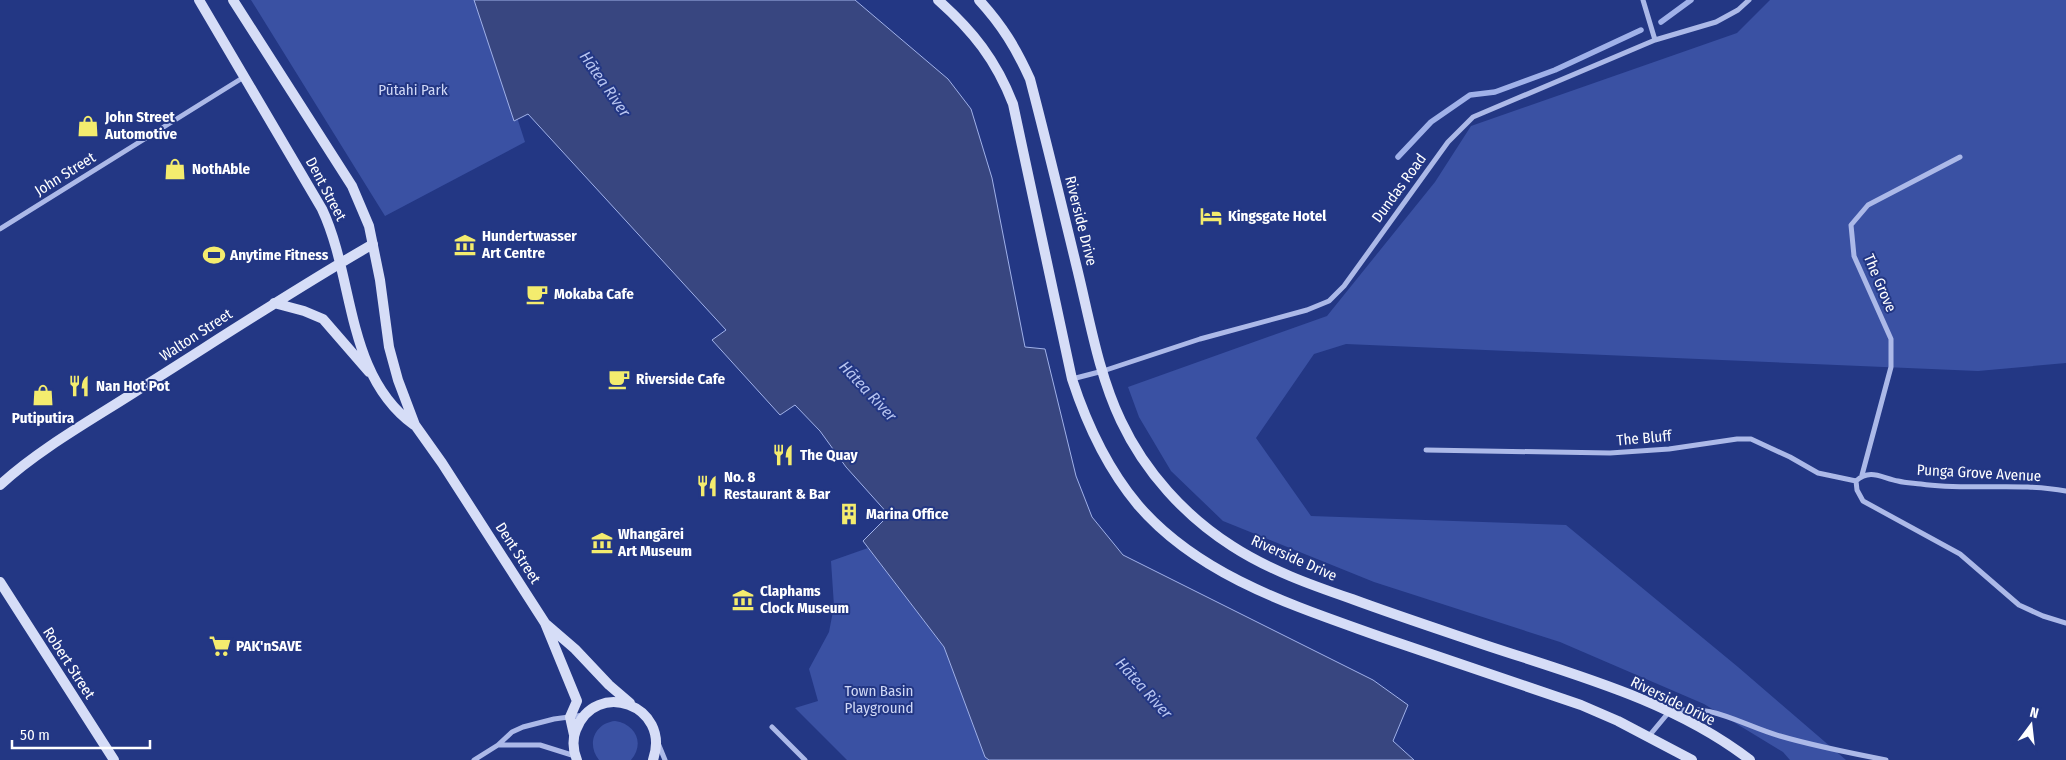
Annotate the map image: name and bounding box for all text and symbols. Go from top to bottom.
water label: Hātea River [576,48,635,121]
park label: Pūtahi Park [378,81,448,99]
place label: John Street Automotive [104,108,178,143]
shop icon: John Street Automotive [75,113,101,139]
street label: John Street [31,148,99,200]
street label: Dundas Road [1368,150,1430,226]
street label: Dent Street [302,154,350,224]
shop icon: NothAble [162,156,188,182]
place label: NothAble [192,160,250,178]
street label: Riverside Drive [1061,174,1101,268]
hotel icon: Kingsgate Hotel [1198,203,1224,229]
place label: Kingsgate Hotel [1228,207,1327,225]
place label: Hundertwasser Art Centre [481,227,577,262]
museum icon: Hundertwasser Art Centre [452,232,478,258]
sports icon: Anytime Fitness [201,242,227,268]
place label: Anytime Fitness [229,246,329,264]
street label: The Grove [1860,251,1900,315]
cafe icon: Mokaba Cafe [524,281,550,307]
place label: Mokaba Cafe [554,285,634,303]
street label: Walton Street [156,305,236,365]
water label: Hātea River [835,357,901,425]
cafe icon: Riverside Cafe [606,366,632,392]
place label: Riverside Cafe [636,370,725,388]
restaurant icon: Nan Hot Pot [66,373,92,399]
place label: Nan Hot Pot [96,377,171,395]
shop icon: Putiputira [30,382,56,408]
place label: Putiputira [12,409,75,427]
street label: The Bluff [1616,427,1674,449]
restaurant icon: The Quay [770,442,796,468]
place label: The Quay [800,446,858,464]
street label: Punga Grove Avenue [1916,461,2042,485]
place label: No. 8 Restaurant & Bar [724,468,831,503]
restaurant icon: No. 8 Restaurant & Bar [694,473,720,499]
building icon: Marina Office [836,501,862,527]
place label: Marina Office [866,505,949,523]
street label: Dent Street [492,519,544,587]
place label: Whangārei Art Museum [617,525,692,560]
museum icon: Whangārei Art Museum [589,530,615,556]
street label: Riverside Drive [1248,531,1340,585]
place label: Claphams Clock Museum [760,582,849,617]
museum icon: Claphams Clock Museum [730,587,756,613]
street label: Robert Street [39,624,99,702]
supermarket icon: PAK'nSAVE [207,633,233,659]
place label: PAK'nSAVE [236,637,302,655]
water label: Hātea River [1112,654,1177,723]
street label: Riverside Drive [1628,673,1718,729]
park label: Town Basin Playground [845,682,913,717]
north arrow [2006,700,2056,750]
text: N [2028,704,2040,722]
scale bar [12,718,150,750]
text: 50 m [20,726,50,744]

